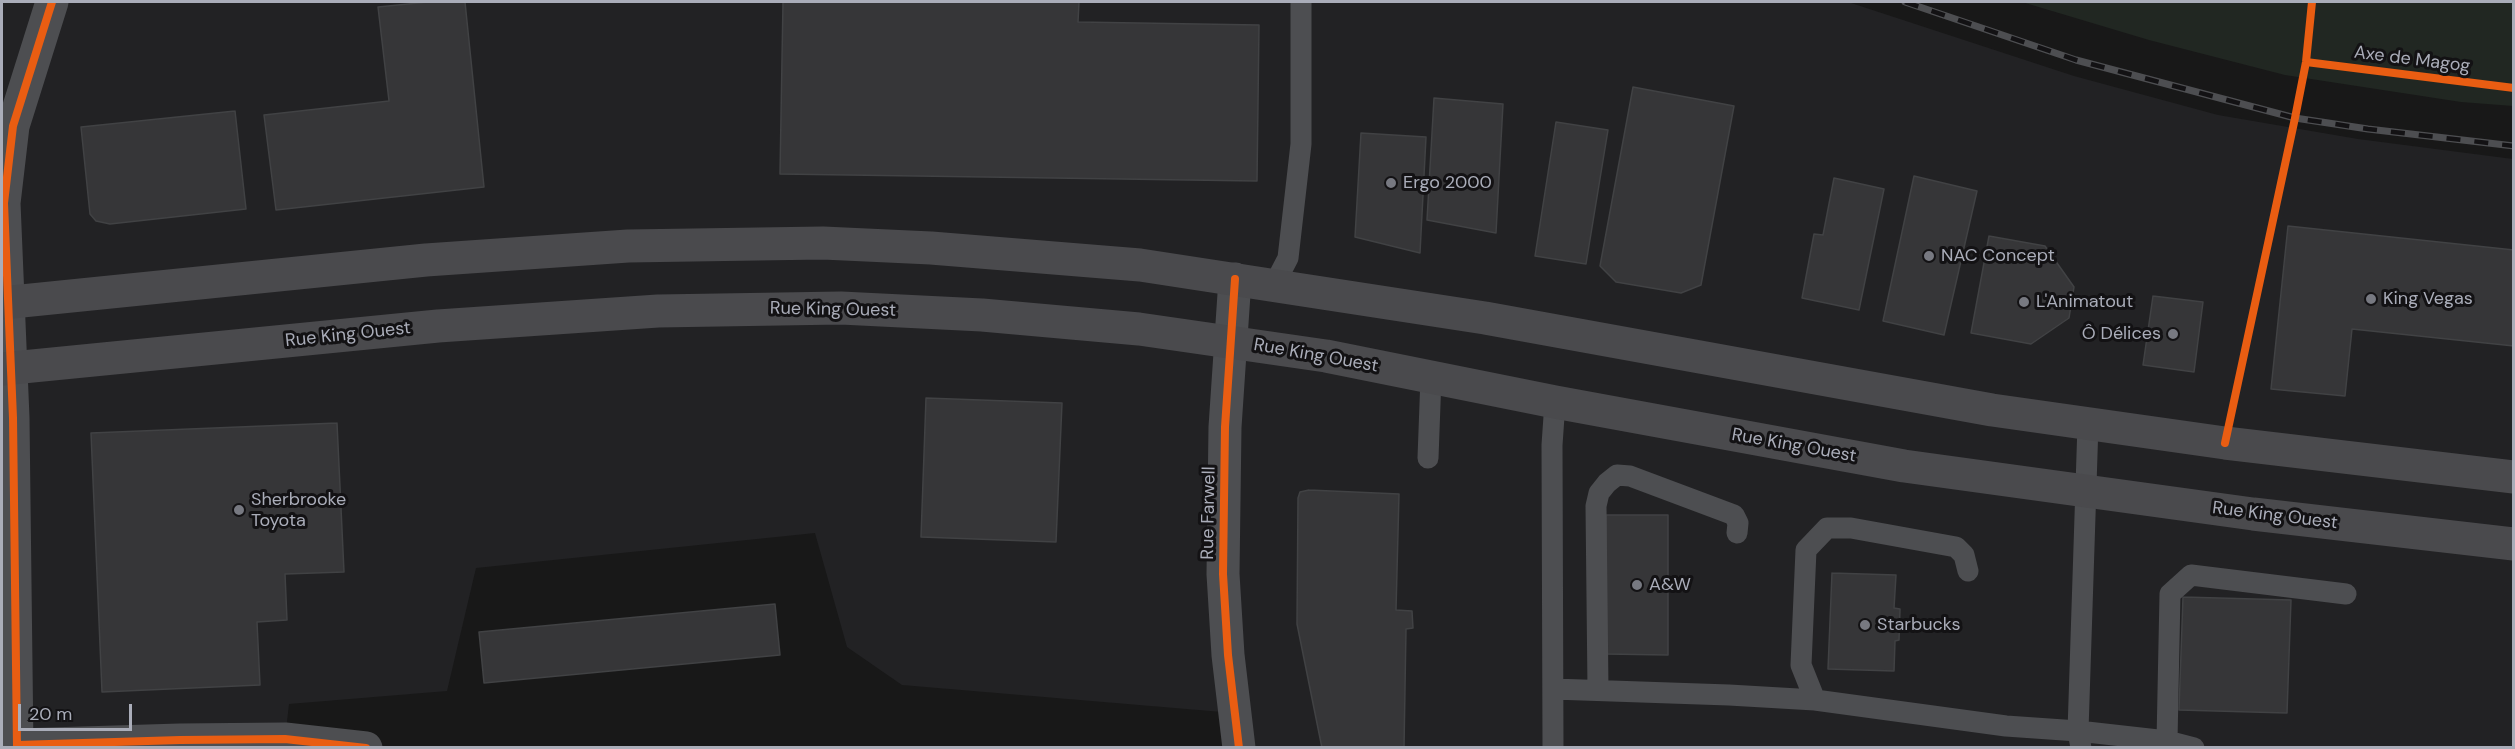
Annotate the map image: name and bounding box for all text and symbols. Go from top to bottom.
street label: Axe de Magog [2353,42,2471,78]
place label: Ergo 2000 [1403,172,1492,194]
marker: Ergo 2000 [1384,176,1398,190]
place label: NAC Concept [1941,245,2055,267]
marker: NAC Concept [1922,249,1936,263]
place label: King Vegas [2383,288,2473,310]
place label: L'Animatout [2036,291,2133,313]
marker: King Vegas [2364,292,2378,306]
marker: L'Animatout [2017,295,2031,309]
street label: Rue King Ouest [770,298,896,322]
street label: Rue King Ouest [284,318,412,352]
place label: Ô Délices [2082,323,2161,345]
marker: Ô Délices [2166,327,2180,341]
street label: Rue King Ouest [1252,334,1380,378]
street label: Rue King Ouest [1730,424,1858,468]
street label: Rue Farwell [1197,466,1221,560]
place label: Sherbrooke Toyota [251,489,346,532]
street label: Rue King Ouest [2211,498,2339,534]
marker: Sherbrooke Toyota [232,503,246,517]
place label: A&W [1649,574,1691,596]
marker: A&W [1630,578,1644,592]
place label: Starbucks [1877,614,1960,636]
marker: Starbucks [1858,618,1872,632]
scale bar [21,692,135,730]
text: 20 m [29,702,72,726]

